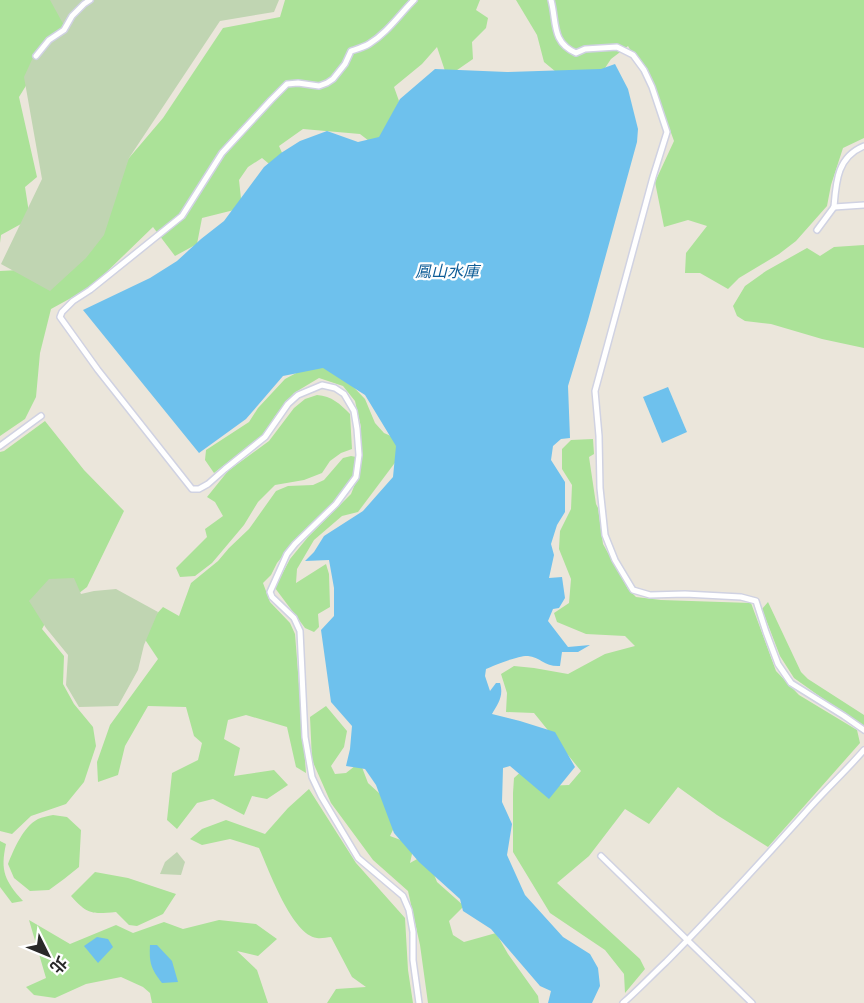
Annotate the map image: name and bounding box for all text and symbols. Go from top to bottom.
water label: 鳳山水庫 [415,261,482,281]
north arrow [18,925,78,985]
text: 北 [46,953,72,978]

